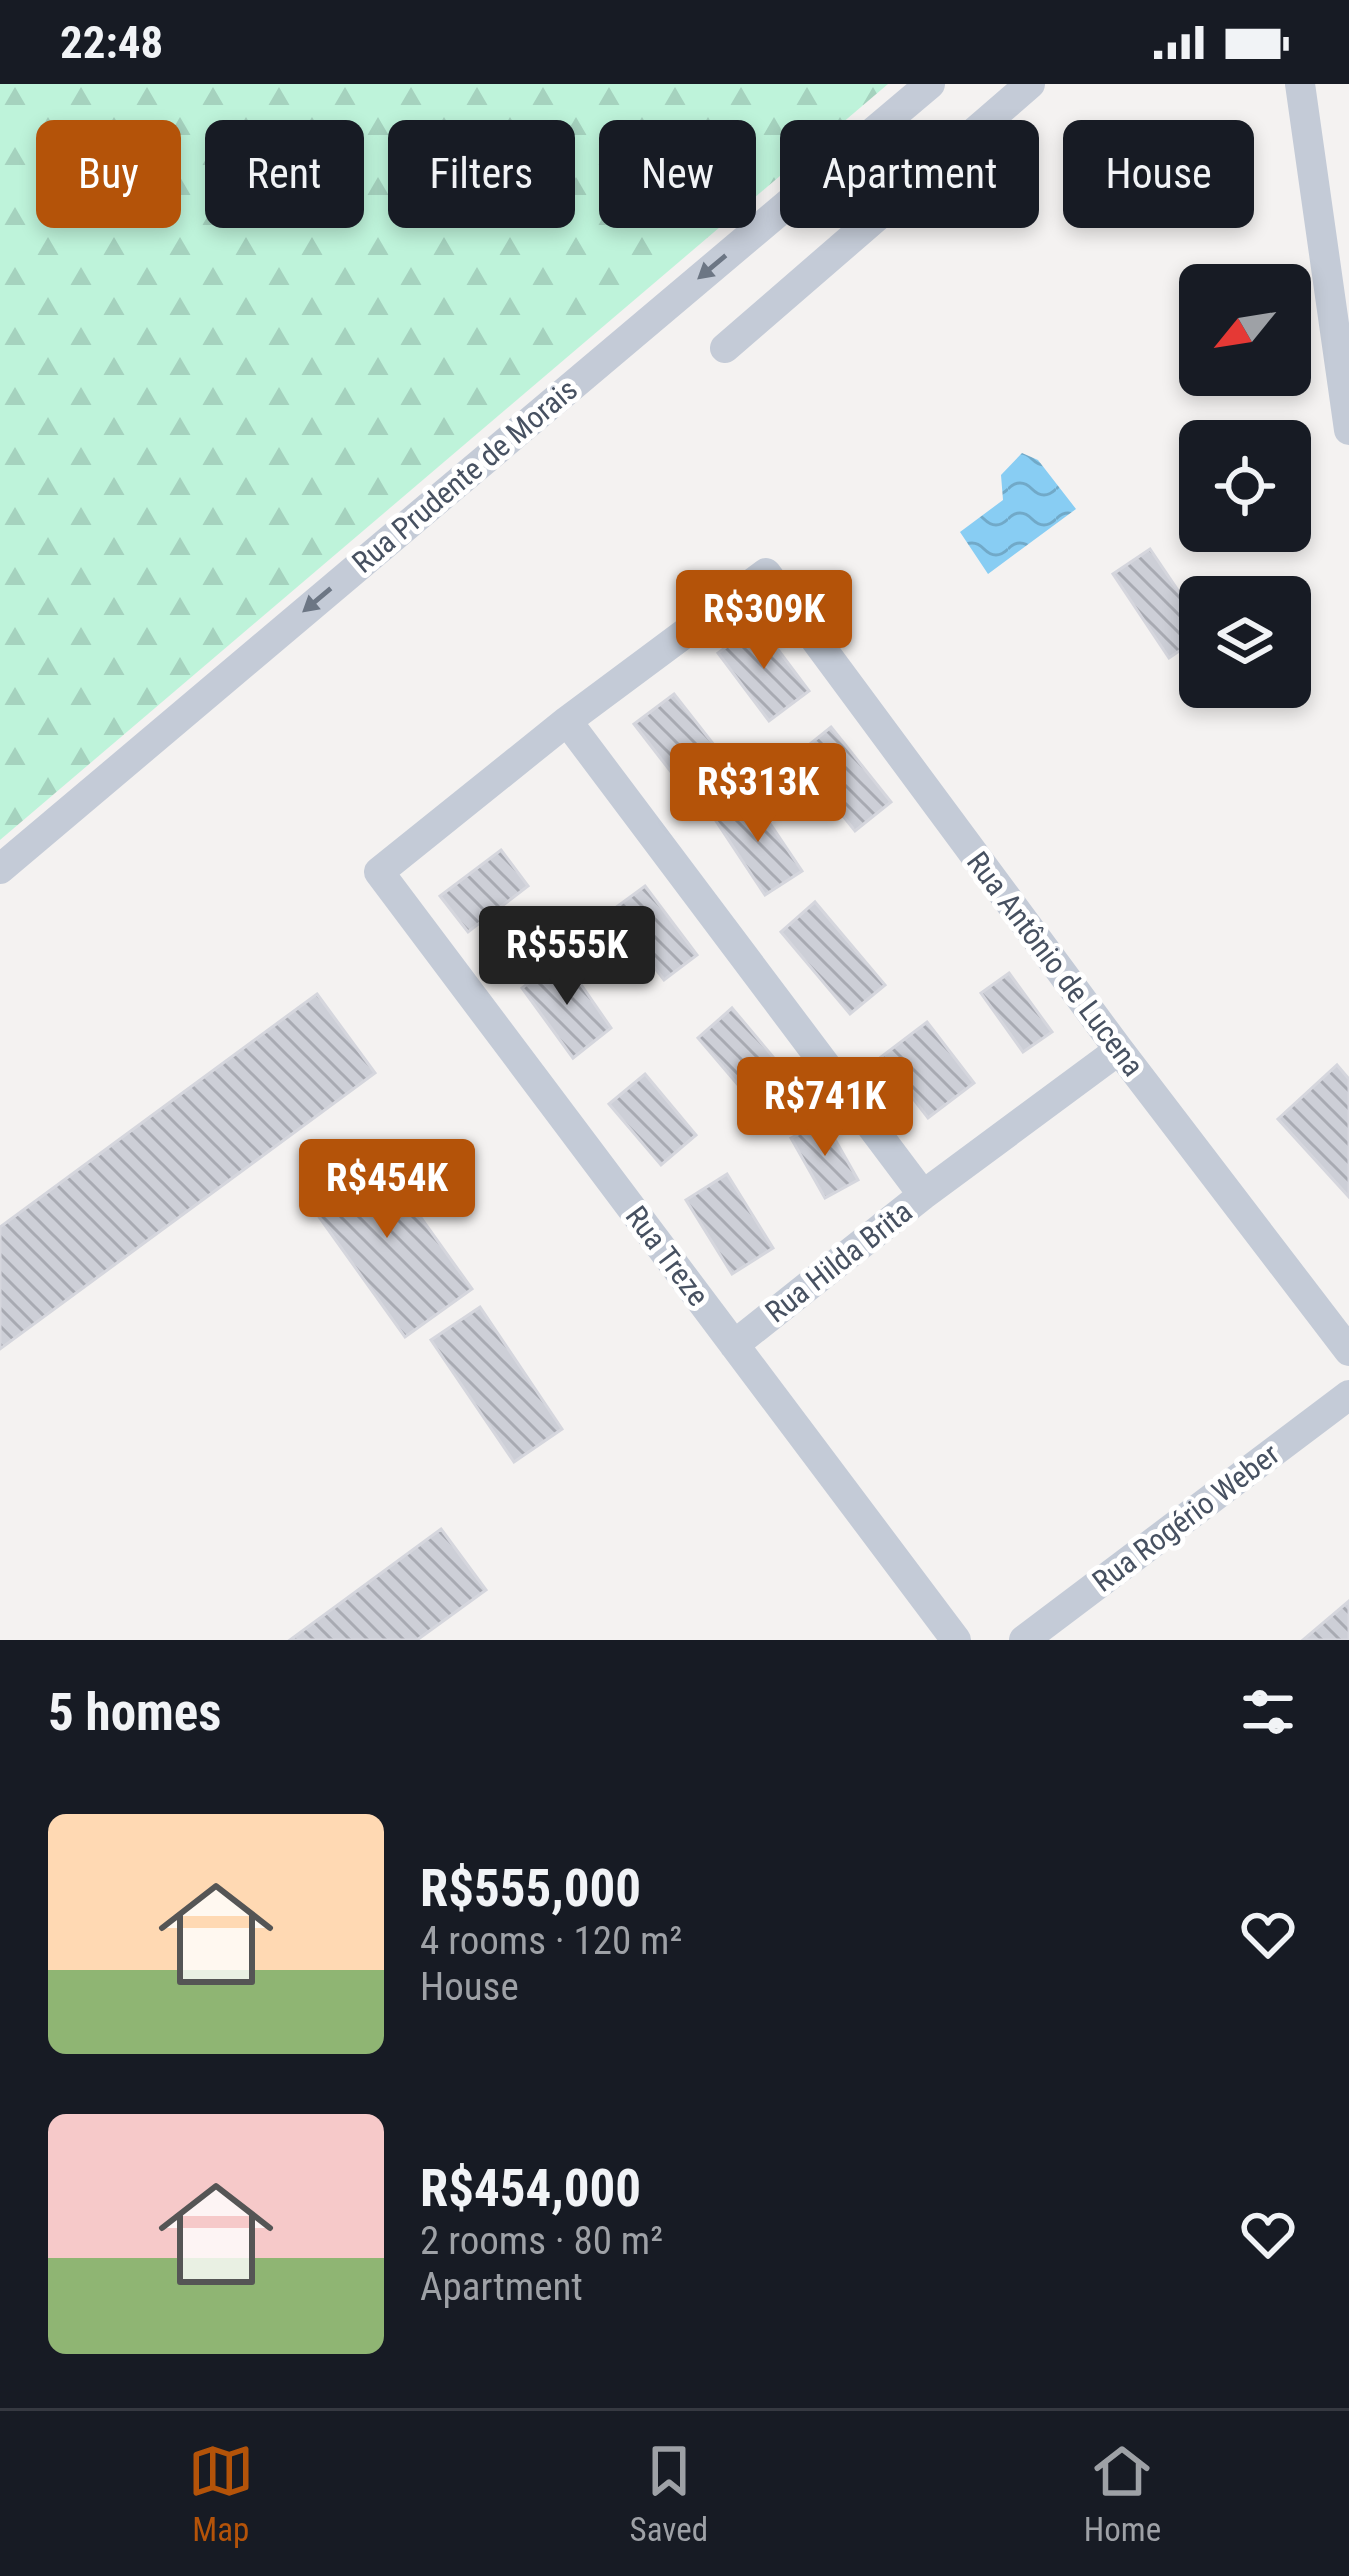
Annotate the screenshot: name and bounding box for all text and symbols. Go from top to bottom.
text: 22:48 [60,16,163,69]
chip: Buy [36,120,181,228]
chip: Rent [205,120,364,228]
chip: Filters [388,120,575,228]
chip: New [599,120,756,228]
chip: Apartment [780,120,1039,228]
chip: House [1063,120,1254,228]
one-way arrow [697,254,727,280]
north arrow [1179,264,1311,396]
map controls [1179,264,1311,708]
street label: Rua Prudente de Morais [345,371,584,580]
button: locate [1179,420,1311,552]
pin: R$309K [666,570,862,672]
button: layers [1179,576,1311,708]
text: R$309K [703,586,825,632]
one-way arrow [302,587,333,613]
pin: R$313K [660,743,856,845]
text: R$313K [697,759,819,805]
street label: Rua Antônio de Lucena [960,845,1151,1083]
pin: R$555K [469,906,665,1008]
text: R$555K [506,922,628,968]
pin: R$741K [727,1057,923,1159]
text: R$741K [764,1073,886,1119]
pin: R$454K [289,1139,485,1241]
text: R$454K [326,1155,448,1201]
street label: Rua Hilda Brita [759,1194,919,1330]
street label: Rua Treze [619,1199,716,1312]
street label: Rua Rogério Weber [1086,1436,1286,1599]
icon: filters [1235,1679,1301,1745]
text: 5 homes [48,1683,221,1742]
text: R$555,000 [420,1859,641,1918]
icon: home [144,1862,288,2006]
icon: heart [1235,1901,1301,1967]
text: 4 rooms · 120 m² [420,1918,682,1964]
text: House [420,1964,519,2010]
text: R$454,000 [420,2159,641,2218]
icon: home [144,2162,288,2306]
icon: heart [1235,2201,1301,2267]
text: 2 rooms · 80 m² [420,2218,663,2264]
text: Apartment [420,2264,583,2310]
tab: Map [188,2438,254,2549]
tab: Saved [630,2438,708,2549]
tab: Home [1084,2438,1161,2549]

